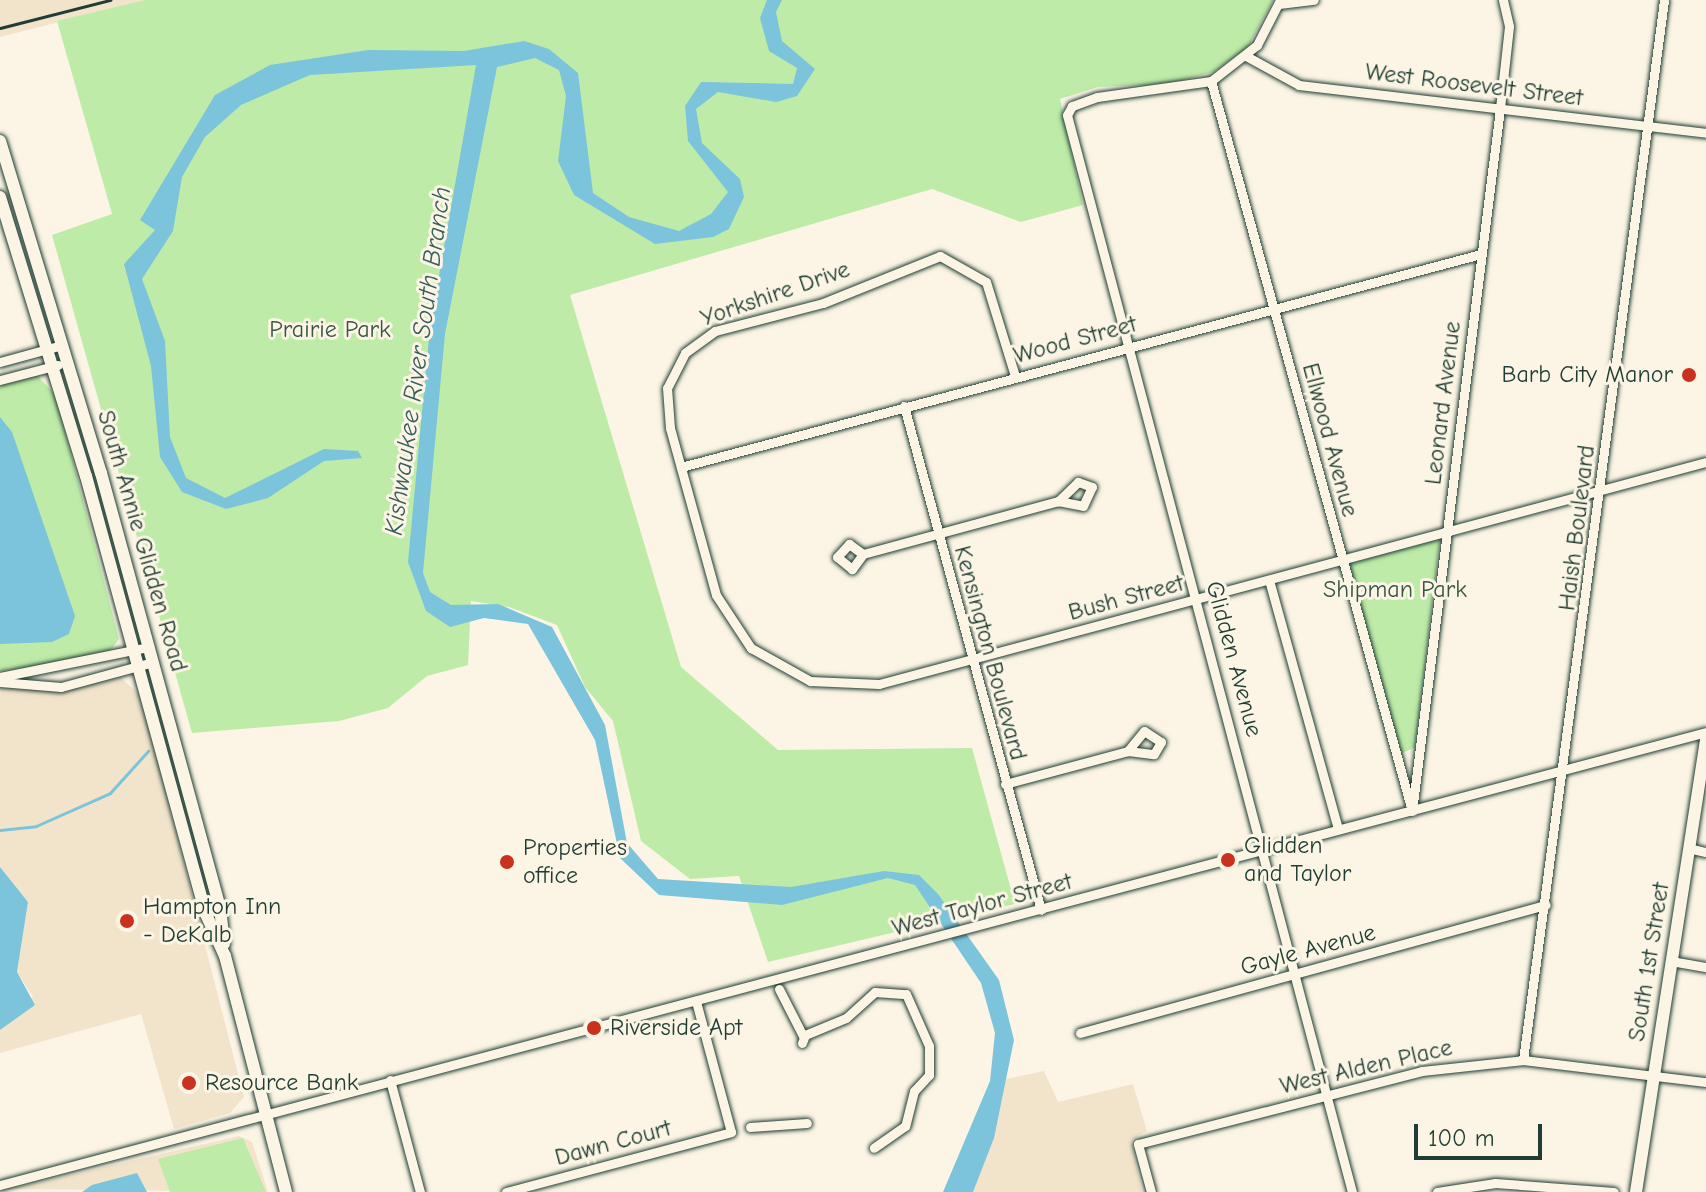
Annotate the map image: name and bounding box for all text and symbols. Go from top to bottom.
street label: West Roosevelt Street [1364,57,1584,113]
water label: Kishwaukee River South Branch [379,185,459,537]
street label: Yorkshire Drive [697,255,853,333]
street label: Wood Street [1010,310,1140,370]
park label: Prairie Park [269,316,391,344]
street label: Leonard Avenue [1419,320,1467,486]
street label: Ellwood Avenue [1296,360,1364,520]
place label: Barb City Manor [1502,361,1673,389]
marker: Barb City Manor [1680,366,1698,384]
street label: South Annie Glidden Road [91,407,193,675]
street label: Haish Boulevard [1553,444,1601,612]
street label: Kensington Boulevard [948,543,1032,763]
street label: Bush Street [1065,569,1187,627]
park label: Shipman Park [1323,576,1467,604]
street label: Glidden Avenue [1199,578,1269,740]
place label: Glidden and Taylor [1244,832,1351,888]
place label: Properties office [523,834,627,890]
marker: Glidden and Taylor [1219,851,1237,869]
marker: Properties office [498,853,516,871]
street label: West Taylor Street [889,867,1075,943]
street label: South 1st Street [1622,881,1676,1043]
place label: Hampton Inn - DeKalb [143,893,281,949]
marker: Hampton Inn - DeKalb [118,912,136,930]
street label: Gayle Avenue [1237,918,1379,982]
place label: Riverside Apt [610,1014,742,1042]
marker: Riverside Apt [585,1019,603,1037]
street label: West Alden Place [1277,1033,1455,1101]
place label: Resource Bank [205,1069,358,1097]
marker: Resource Bank [180,1074,198,1092]
scale bar [1418,1108,1546,1158]
street label: Dawn Court [552,1114,674,1172]
text: 100 m [1428,1124,1495,1152]

